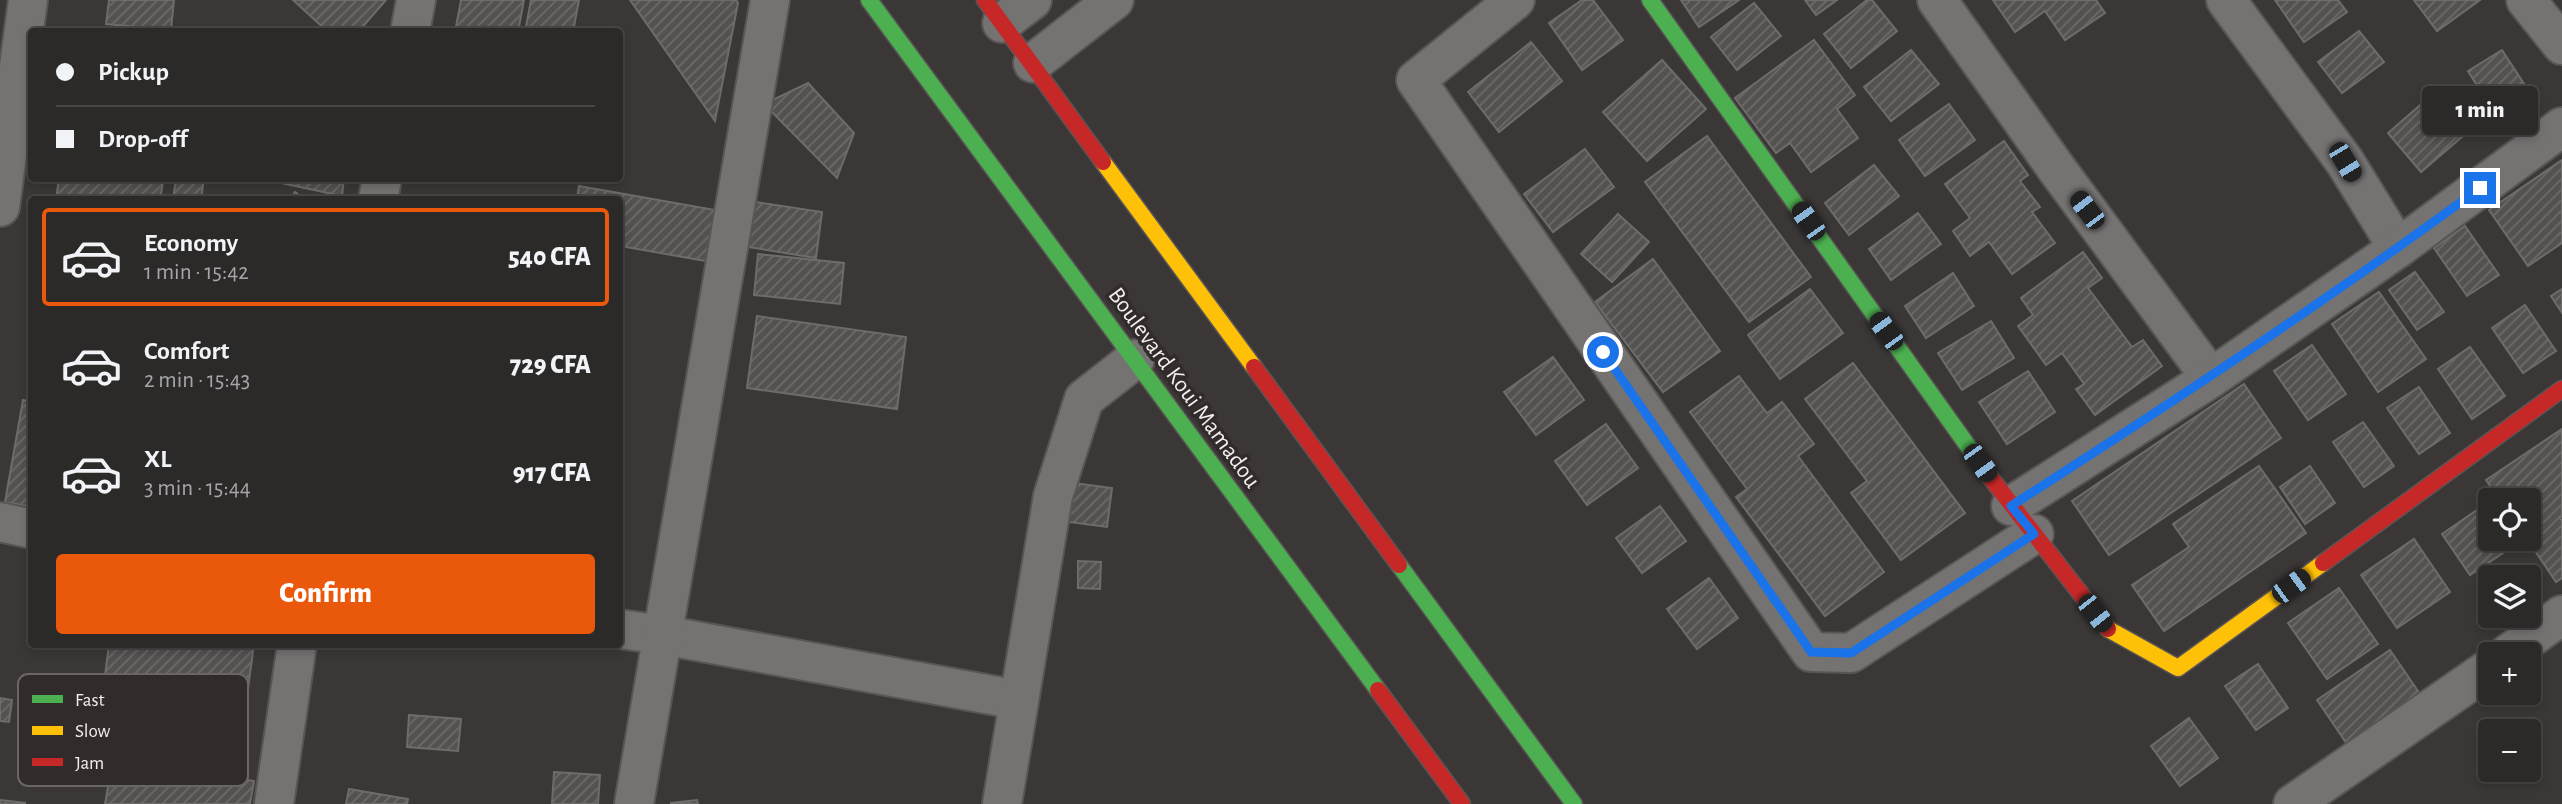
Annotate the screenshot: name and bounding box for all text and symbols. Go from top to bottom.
text: Pickup [98,59,169,85]
callout: 1 min [2422,86,2538,136]
text: 1 min [2456,99,2504,122]
text: Drop-off [98,126,187,152]
car [2326,139,2365,185]
route end [2464,172,2496,204]
car [2066,187,2109,233]
car [1788,198,1829,244]
icon: car [60,226,123,289]
text: Economy [144,230,238,256]
text: 540 CFA [508,244,591,270]
text: 1 min · 15:42 [144,261,249,284]
street label: Boulevard Koui Mamadou [1103,283,1265,493]
car [1866,308,1907,354]
icon: car [60,334,123,397]
route start [1587,336,1619,368]
text: Comfort [144,338,229,364]
text: 729 CFA [510,352,591,378]
text: 2 min · 15:43 [144,369,250,392]
car [1960,440,2001,486]
icon: car [60,442,123,505]
text: XL [144,446,171,472]
text: 917 CFA [513,460,591,486]
text: 3 min · 15:44 [144,477,251,500]
map controls [2478,488,2541,782]
button: locate [2478,488,2541,551]
button: Confirm [56,554,595,634]
car [2268,565,2315,607]
button: layers [2478,565,2541,628]
car [2074,590,2117,636]
button: + [2478,642,2541,705]
legend [18,674,248,786]
text: Fast [75,691,105,710]
button: − [2478,719,2541,782]
text: Slow [75,722,111,741]
text: Jam [75,754,104,773]

